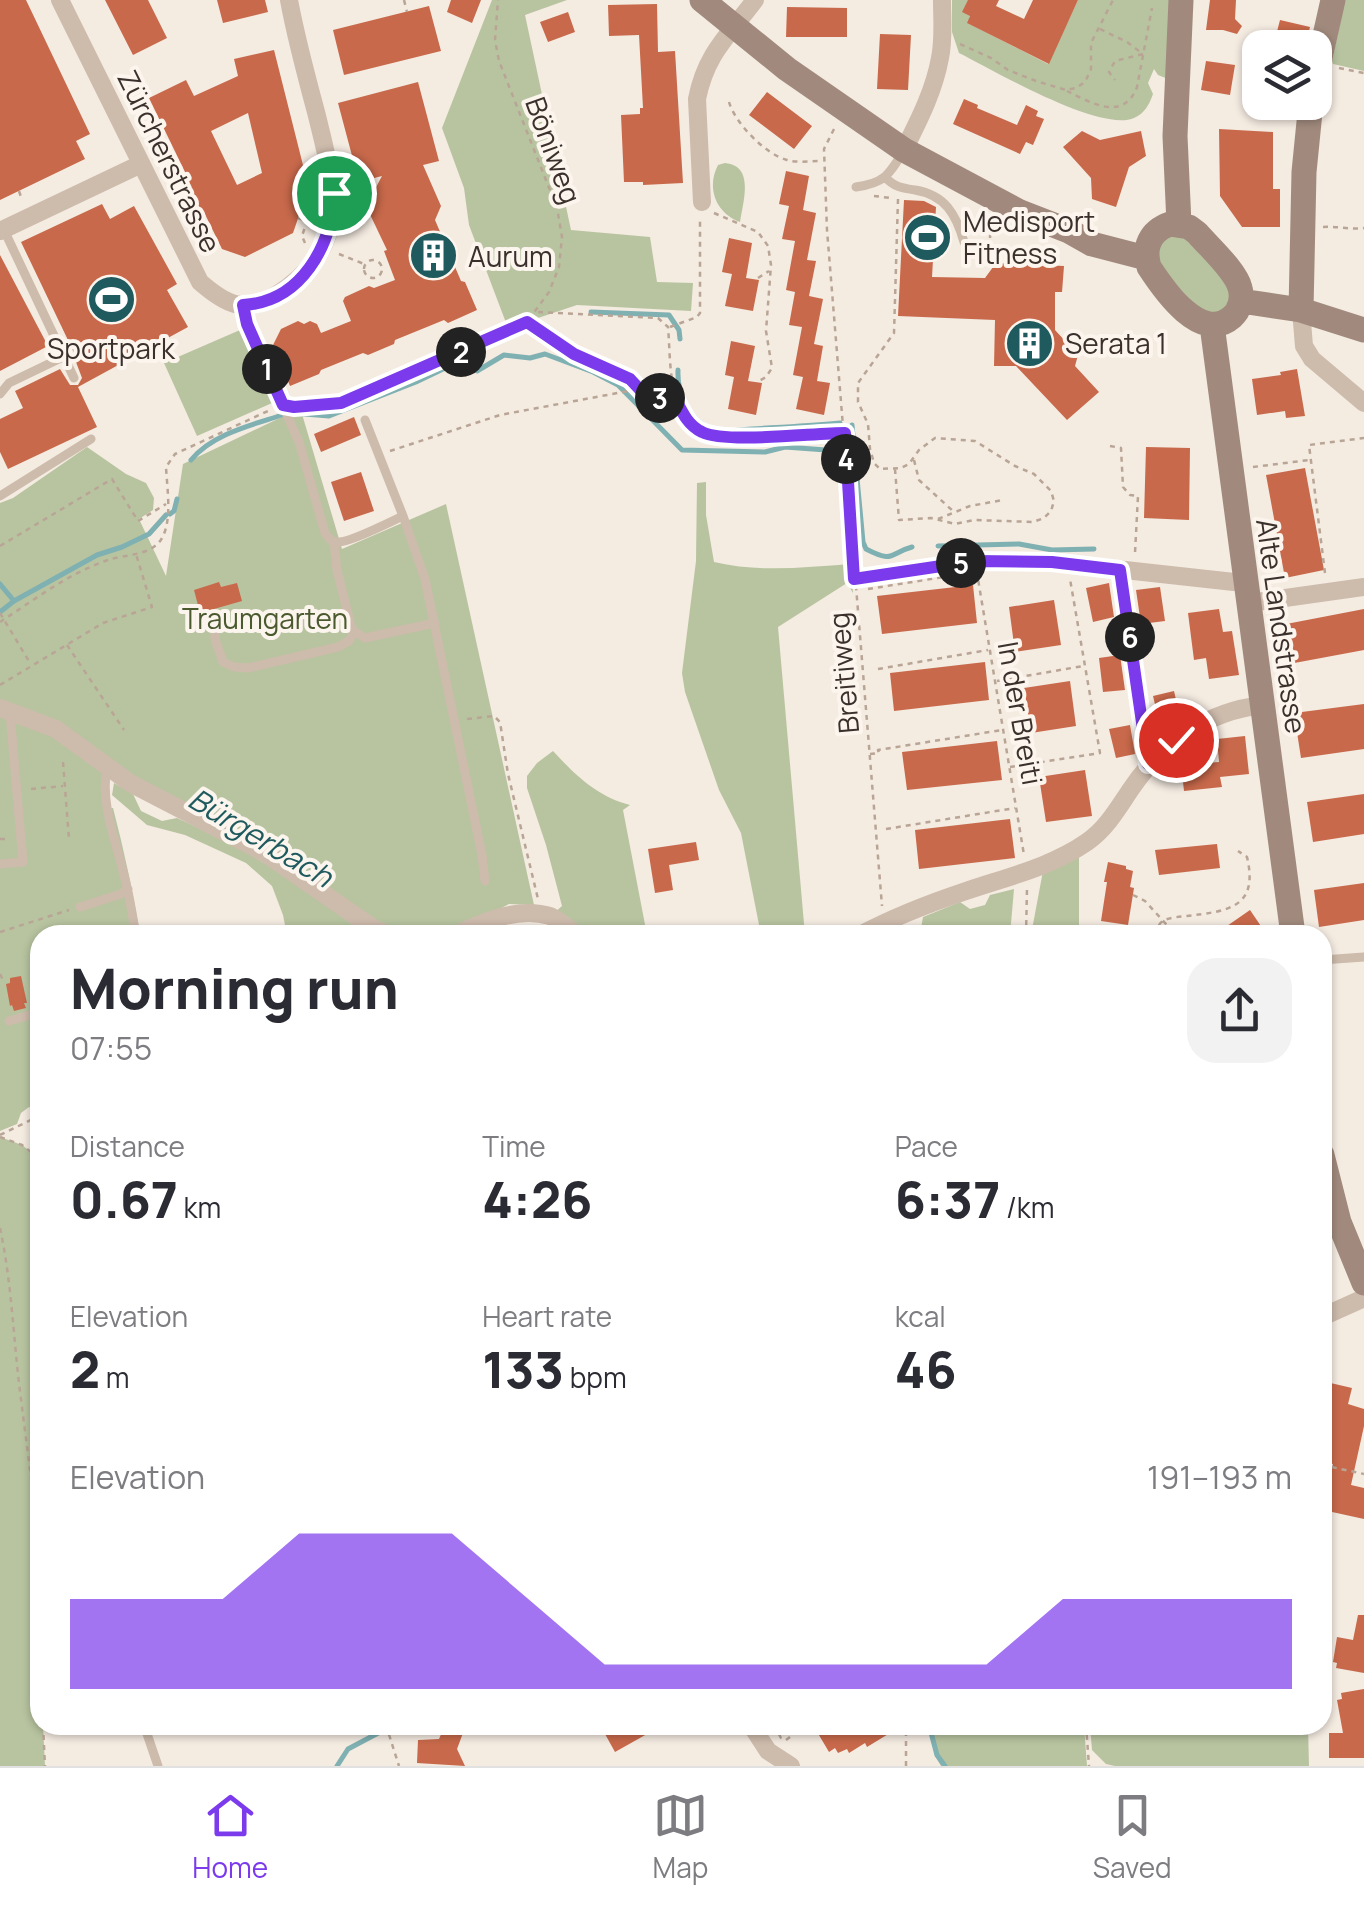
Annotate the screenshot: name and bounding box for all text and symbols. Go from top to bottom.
map controls [1242,30,1332,120]
button: layers [1242,30,1332,120]
street label: Zürcherstrasse [109,63,231,259]
street label: Böniweg [517,91,591,209]
pin [292,151,377,236]
icon: arrive [307,166,362,221]
place label: Medisport Fitness [963,202,1095,272]
sports icon: Medisport Fitness [902,211,954,263]
building icon: Aurum [407,230,459,282]
place label: Aurum [468,237,553,275]
sports icon: Sportpark [85,274,137,326]
building icon: Serata 1 [1004,317,1056,369]
place label: Serata 1 [1065,324,1167,362]
pin: 2 [436,327,486,377]
place label: Sportpark [47,329,176,367]
text: 2 [453,333,469,371]
pin: 1 [242,344,292,394]
text: 1 [261,350,273,388]
pin: 3 [635,373,685,423]
text: 3 [652,379,668,417]
pin: 4 [821,434,871,484]
text: 4 [837,440,855,478]
street label: Alte Landstrasse [1248,516,1316,736]
pin: 5 [936,538,986,588]
text: 5 [953,544,969,582]
park label: Traumgarten [182,599,348,637]
street label: Breitiweg [819,611,867,735]
pin: 6 [1105,612,1155,662]
text: 6 [1121,618,1139,656]
street label: In der Breiti [990,638,1052,788]
pin [1134,698,1219,783]
icon: check [1149,713,1204,768]
water label: Bürgerbach [181,778,342,897]
text: Morning run [70,950,399,1026]
button: share [1187,958,1292,1063]
text: 07:55 [70,1026,152,1070]
text: Distance [70,1127,185,1165]
text: Time [482,1127,546,1165]
text: Pace [895,1127,958,1165]
text: 0.67 [70,1165,178,1233]
text: 4:26 [482,1165,592,1233]
text: 6:37 [895,1165,1000,1233]
text: km [178,1188,221,1226]
text: /km [1000,1188,1054,1226]
text: Elevation [70,1297,188,1335]
text: Heart rate [482,1297,612,1335]
text: kcal [895,1297,946,1335]
text: 2 [70,1335,100,1403]
text: 133 [482,1335,564,1403]
text: 46 [895,1335,957,1403]
text: m [100,1358,130,1396]
text: bpm [564,1358,627,1396]
text: Elevation [70,1455,205,1499]
text: 191–193 m [1147,1455,1292,1499]
tab: Home [192,1788,268,1886]
tab: Map [653,1788,708,1886]
tab: Saved [1093,1788,1172,1886]

